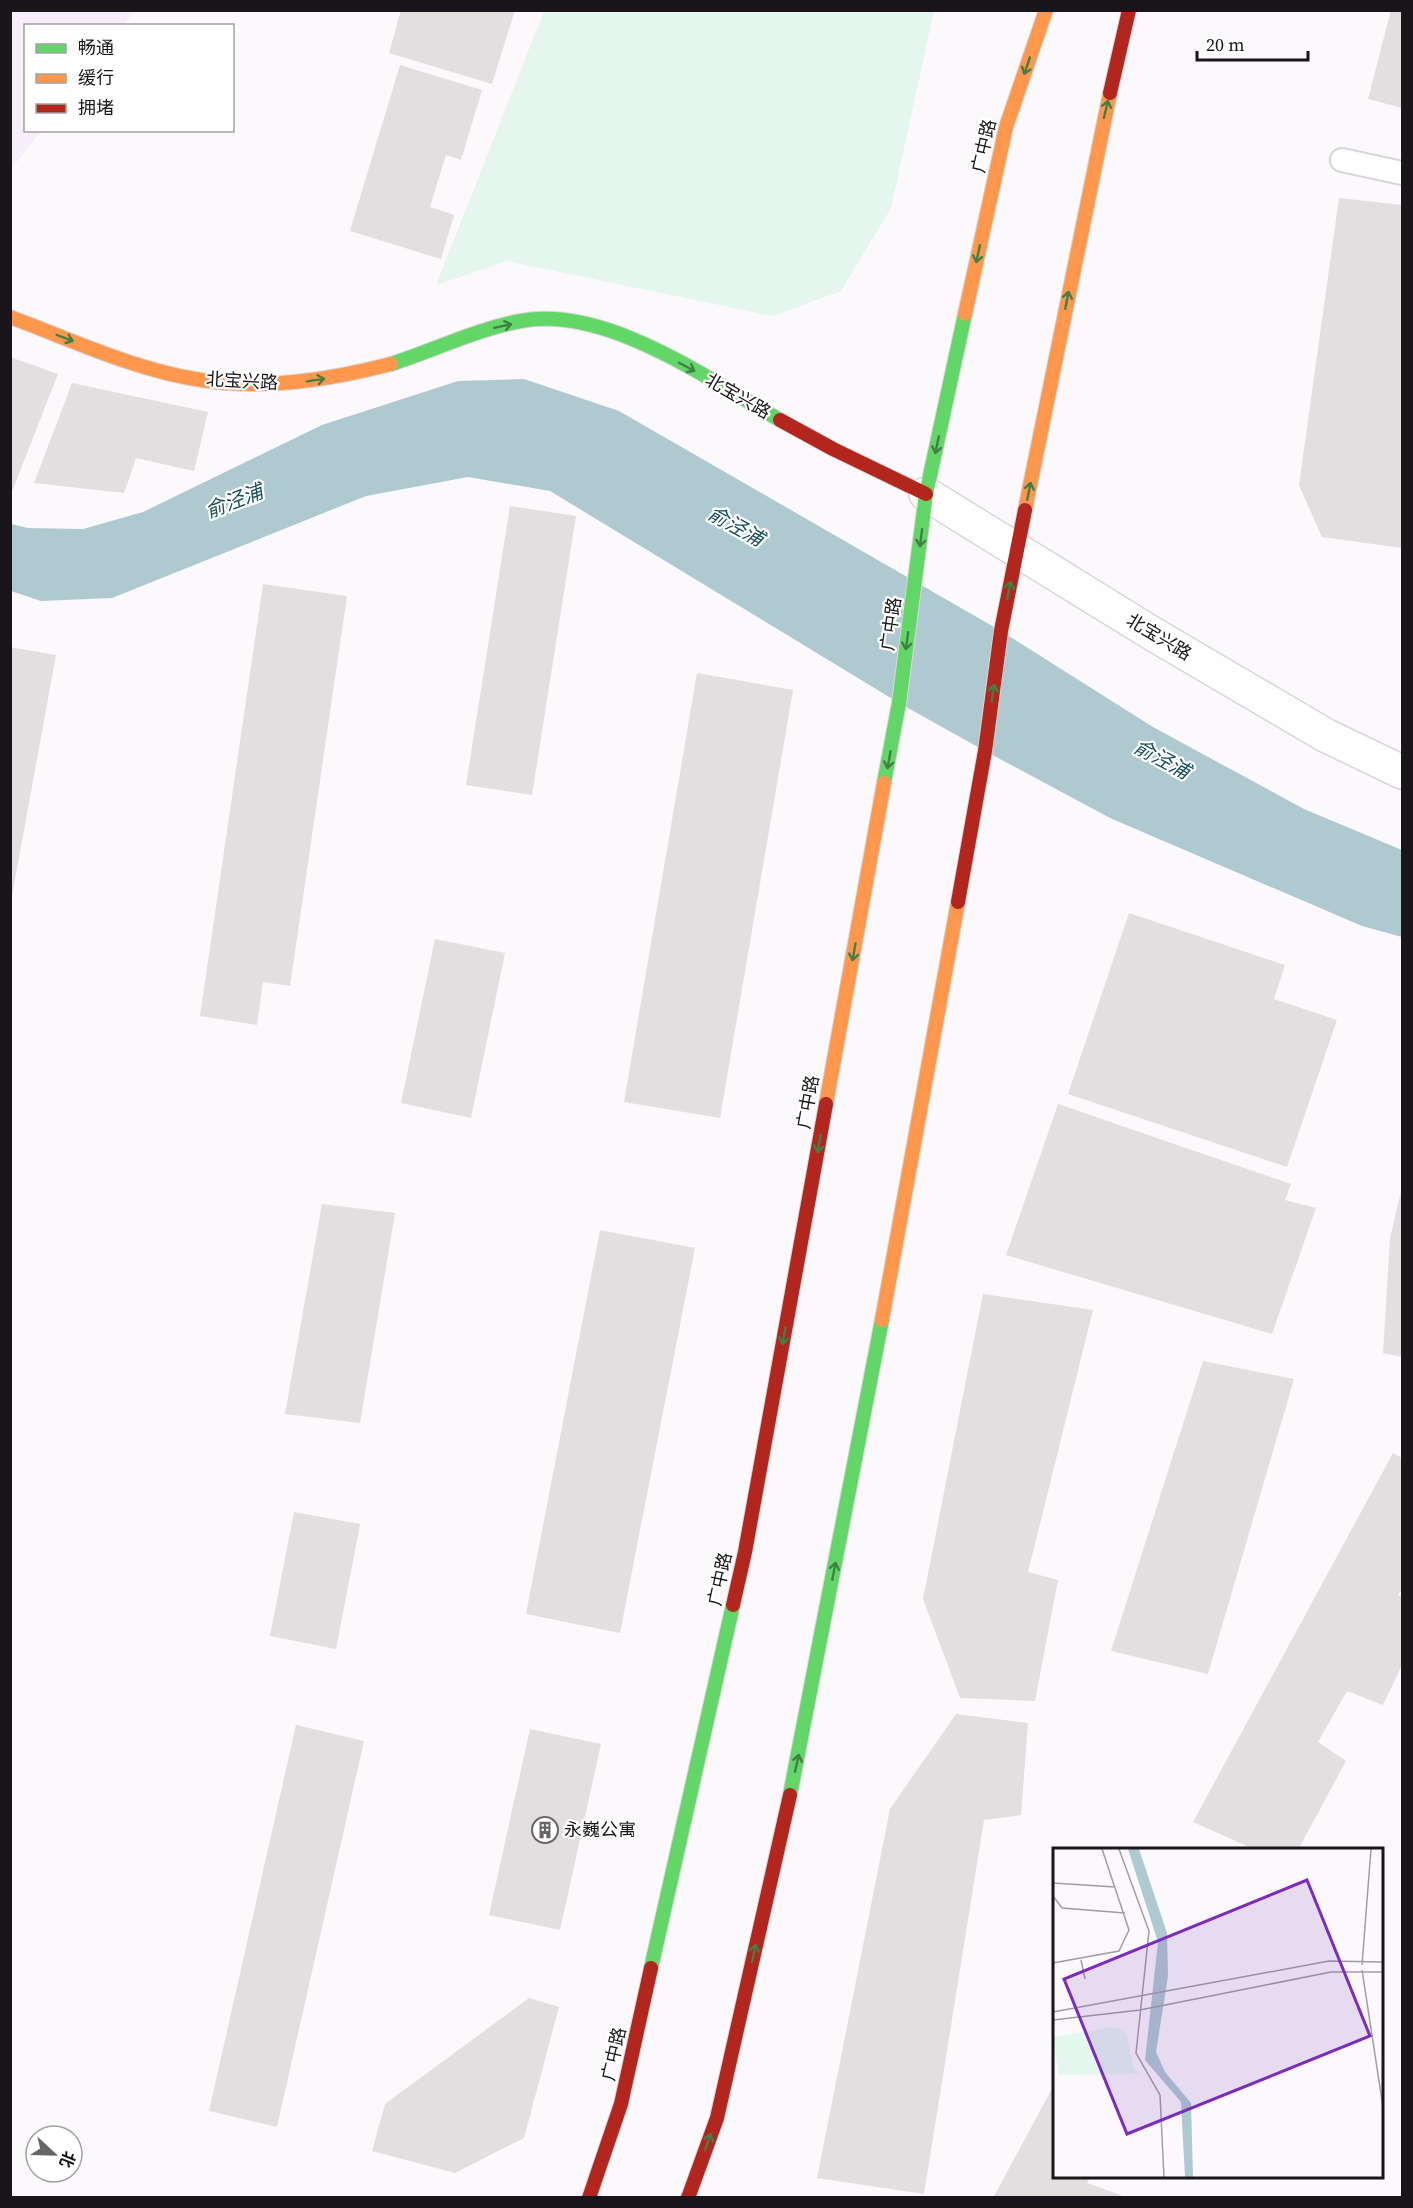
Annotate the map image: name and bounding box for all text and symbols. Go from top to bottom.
legend [24,24,234,132]
scale bar [1197,24,1308,62]
text: 20 m [1206,32,1244,57]
text: 畅通 [78,35,114,60]
one-way arrow [1021,56,1032,75]
text: 缓行 [78,65,114,90]
text: 拥堵 [78,95,114,120]
one-way arrow [1101,100,1113,119]
street label: 广中路 [965,117,1002,175]
one-way arrow [972,245,984,264]
one-way arrow [1062,291,1073,310]
one-way arrow [492,320,512,331]
one-way arrow [55,333,74,344]
one-way arrow [678,362,696,373]
street label: 北宝兴路 [205,366,279,395]
street label: 北宝兴路 [701,367,776,424]
one-way arrow [306,375,326,386]
one-way arrow [931,435,942,454]
water label: 俞泾浦 [201,476,270,525]
one-way arrow [1024,482,1035,502]
water label: 俞泾浦 [703,499,772,554]
one-way arrow [915,528,926,548]
one-way arrow [1004,581,1015,600]
street label: 广中路 [874,595,907,652]
street label: 北宝兴路 [1122,607,1197,666]
one-way arrow [902,630,913,650]
one-way arrow [987,684,998,704]
water label: 俞泾浦 [1129,733,1198,787]
one-way arrow [883,750,894,770]
one-way arrow [848,942,859,961]
street label: 广中路 [791,1073,825,1131]
one-way arrow [813,1134,824,1153]
one-way arrow [778,1325,789,1345]
street label: 广中路 [702,1550,737,1608]
one-way arrow [829,1562,840,1582]
one-way arrow [792,1754,803,1773]
building icon: 永巍公寓 [530,1815,560,1845]
place label: 永巍公寓 [564,1817,636,1842]
inset map [1053,1848,1383,2178]
one-way arrow [749,1944,760,1963]
street label: 广中路 [595,2025,632,2083]
north arrow [24,2124,84,2184]
one-way arrow [704,2134,715,2152]
text: 北 [55,2148,81,2171]

